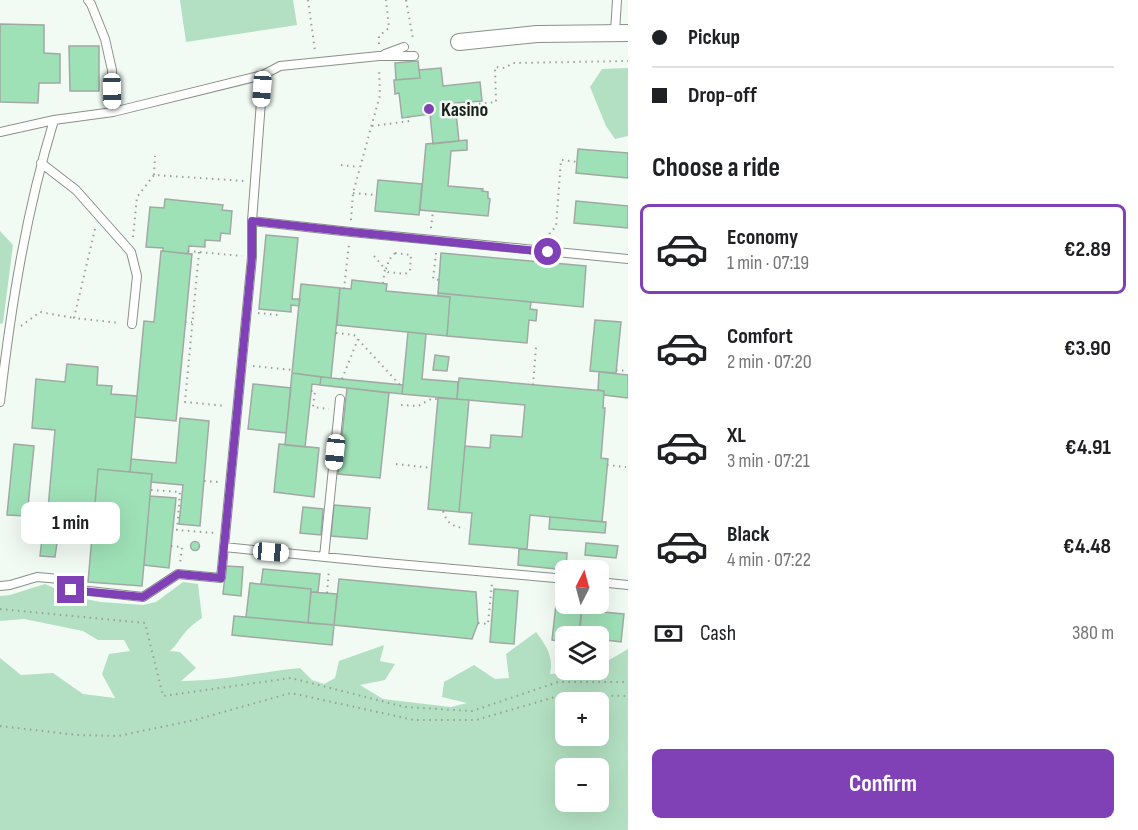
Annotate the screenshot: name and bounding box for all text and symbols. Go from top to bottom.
text: Pickup [688,24,740,51]
car [252,70,272,108]
car [103,73,121,109]
text: Drop-off [688,82,757,109]
place label: Kasino [441,98,488,122]
marker: Kasino [422,102,436,116]
text: Choose a ride [652,152,780,184]
icon: car [655,222,709,276]
text: Economy [727,224,798,251]
text: €2.89 [1064,236,1111,263]
route start [534,238,561,265]
text: 1 min · 07:19 [727,251,809,275]
icon: car [655,321,709,375]
text: Comfort [727,323,793,350]
text: €3.90 [1064,335,1111,362]
text: 2 min · 07:20 [727,350,812,374]
icon: car [655,420,709,474]
text: XL [727,422,746,449]
car [324,433,346,471]
text: €4.91 [1065,434,1111,461]
text: 3 min · 07:21 [727,449,810,473]
callout: 1 min [22,503,121,545]
text: 1 min [52,511,89,535]
icon: car [655,519,709,573]
text: Black [727,521,769,548]
text: €4.48 [1063,533,1111,560]
car [252,541,290,563]
text: 4 min · 07:22 [727,548,811,572]
north arrow [555,560,609,614]
map controls [555,560,609,812]
route end [57,576,84,603]
icon: cash [652,617,685,650]
text: Cash [700,620,736,647]
text: 380 m [1072,621,1114,645]
button: layers [555,626,609,680]
button: + [555,692,609,746]
button: Confirm [652,749,1114,818]
button: − [555,758,609,812]

